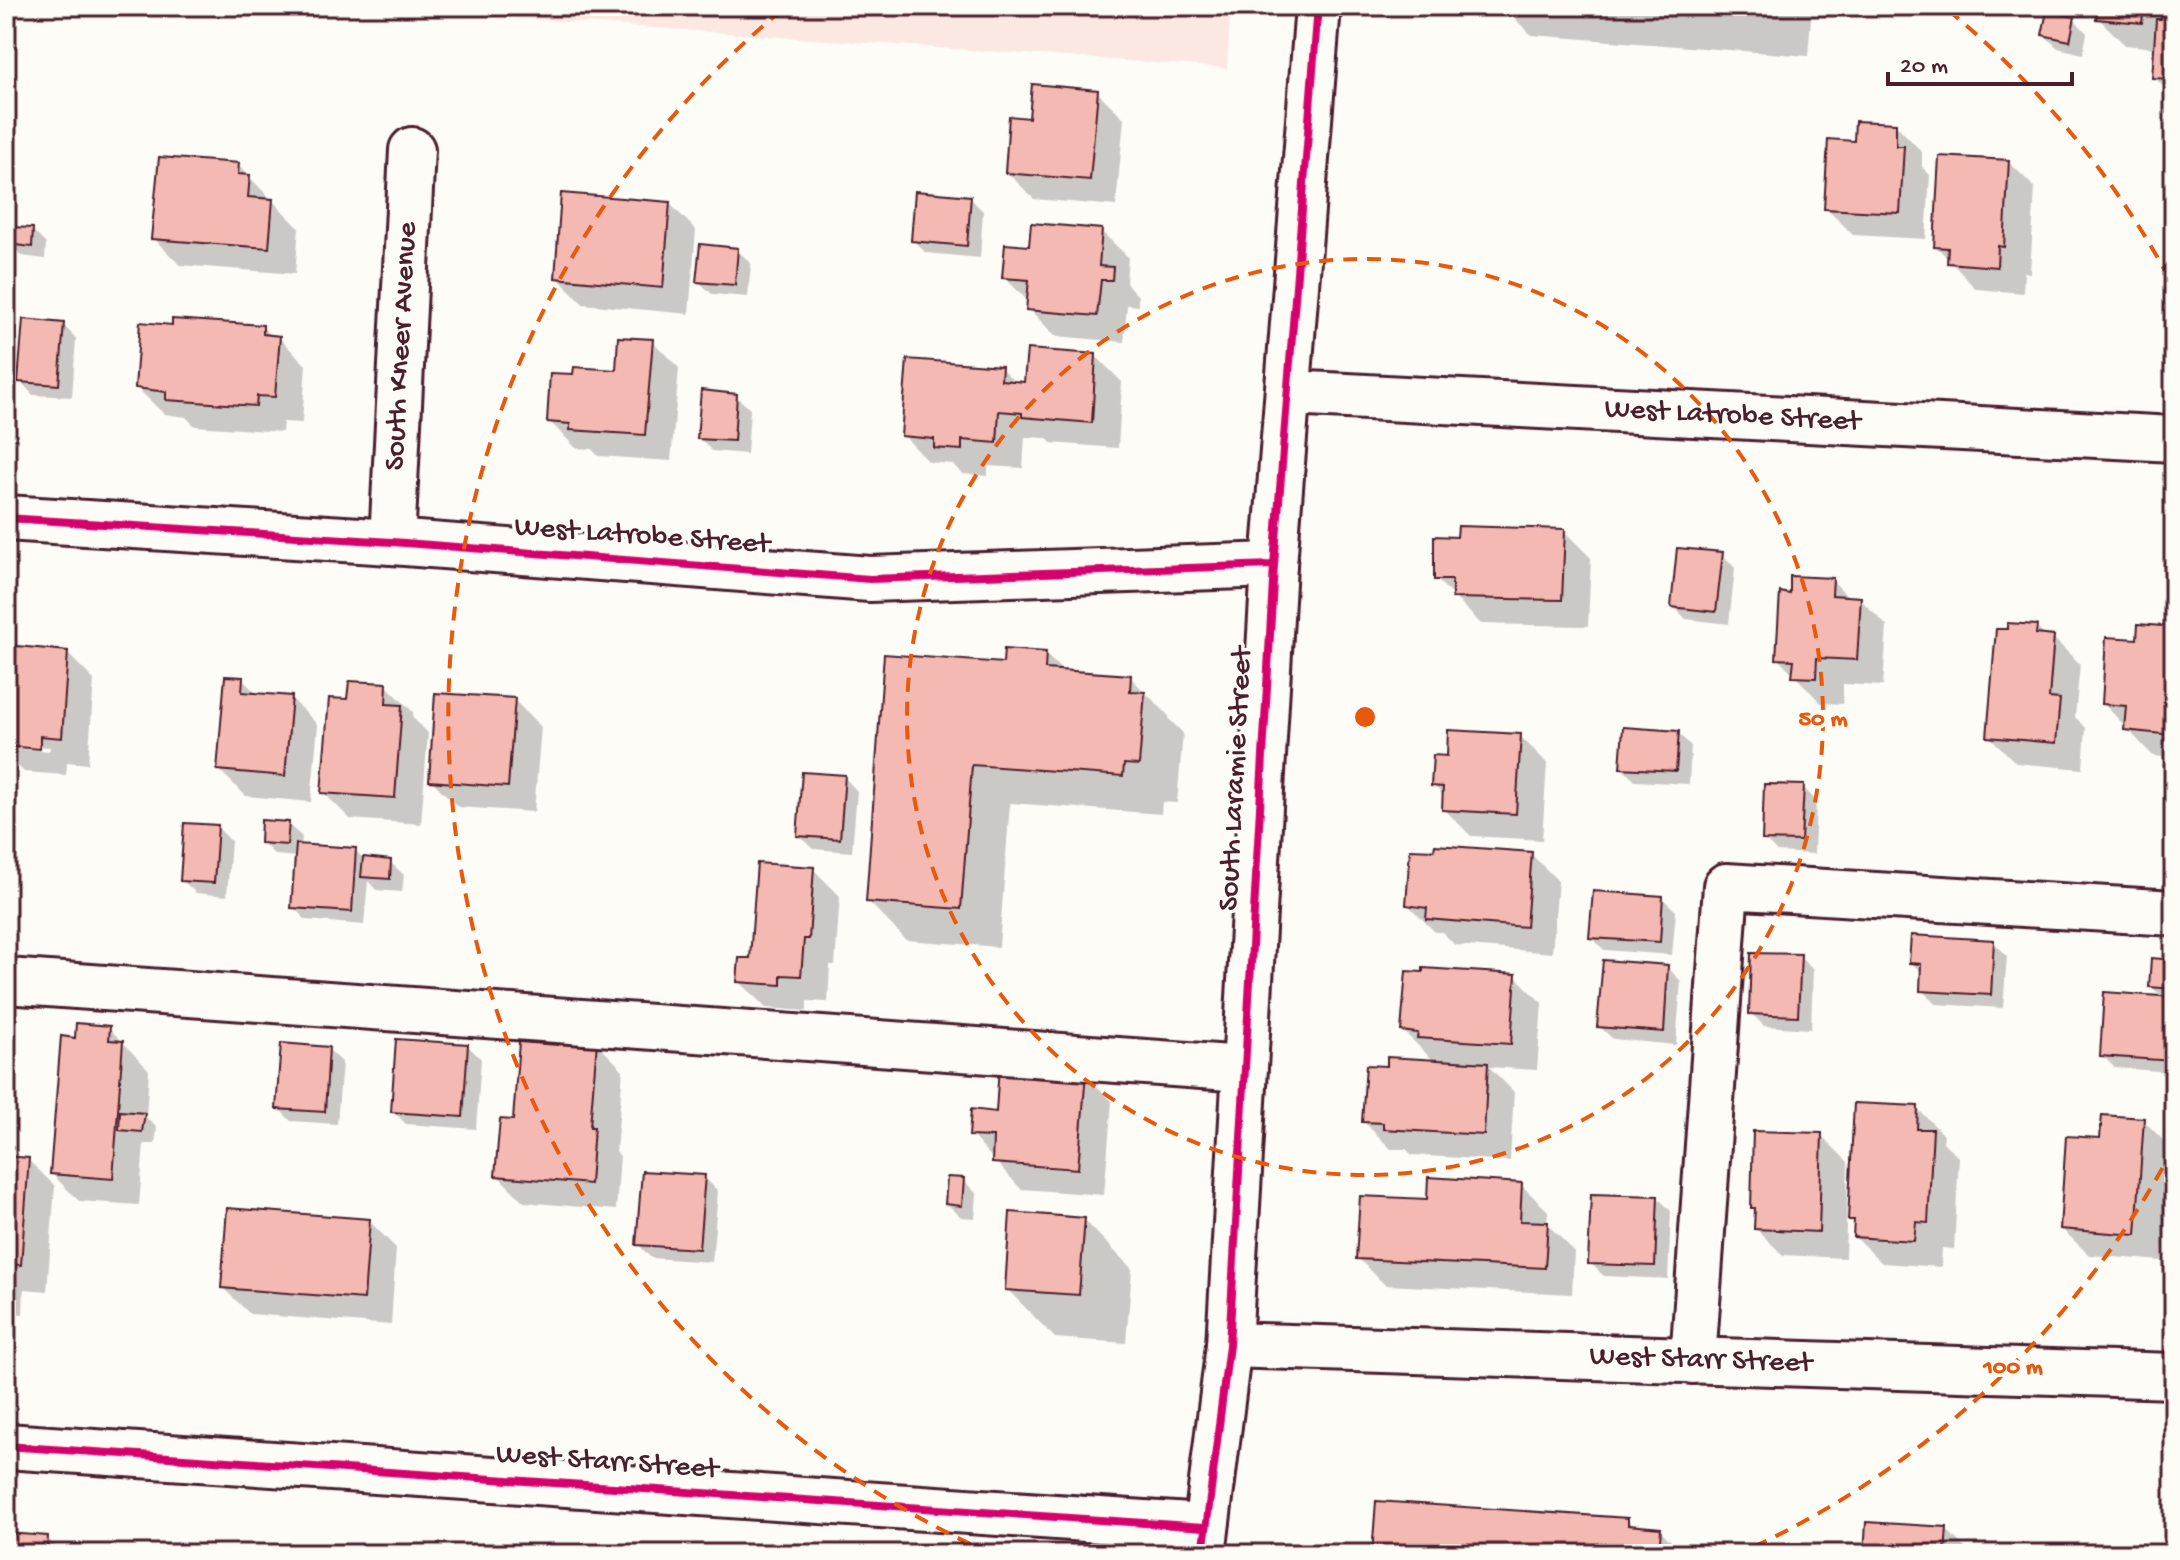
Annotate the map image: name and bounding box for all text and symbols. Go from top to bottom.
scale bar [1888,36,2072,86]
text: 20 m [1900,53,1948,82]
street label: South Kneer Avenue [378,221,426,471]
street label: West Latrobe Street [1604,392,1864,440]
street label: West Latrobe Street [513,511,774,564]
street label: South Laramie Street [1213,643,1262,912]
centre of rings [1351,703,1379,731]
text: 50 m [1799,706,1847,735]
street label: West Starr Street [1589,1339,1815,1382]
text: 100 m [1982,1354,2043,1383]
street label: West Starr Street [495,1438,722,1488]

